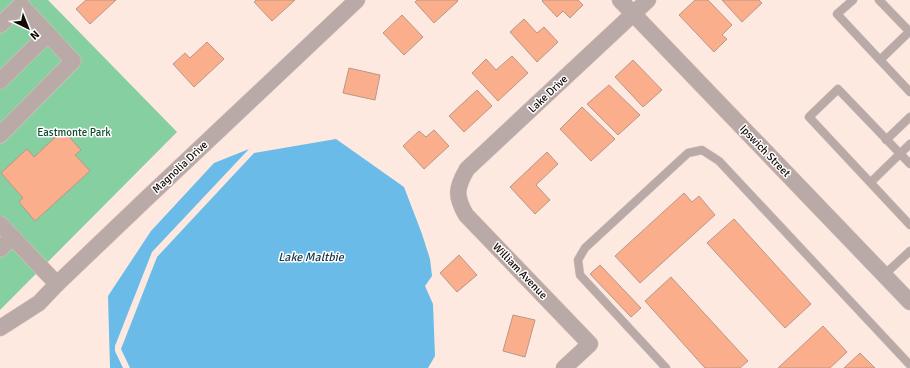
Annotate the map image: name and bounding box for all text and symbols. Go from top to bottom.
north arrow [8,8,48,48]
text: N [27,28,42,42]
street label: Lake Drive [526,73,570,115]
street label: Ipswich Street [737,122,793,180]
park label: Eastmonte Park [37,126,111,139]
street label: Magnolia Drive [150,138,210,196]
street label: William Avenue [490,240,550,302]
water label: Lake Maltbie [278,250,345,265]

